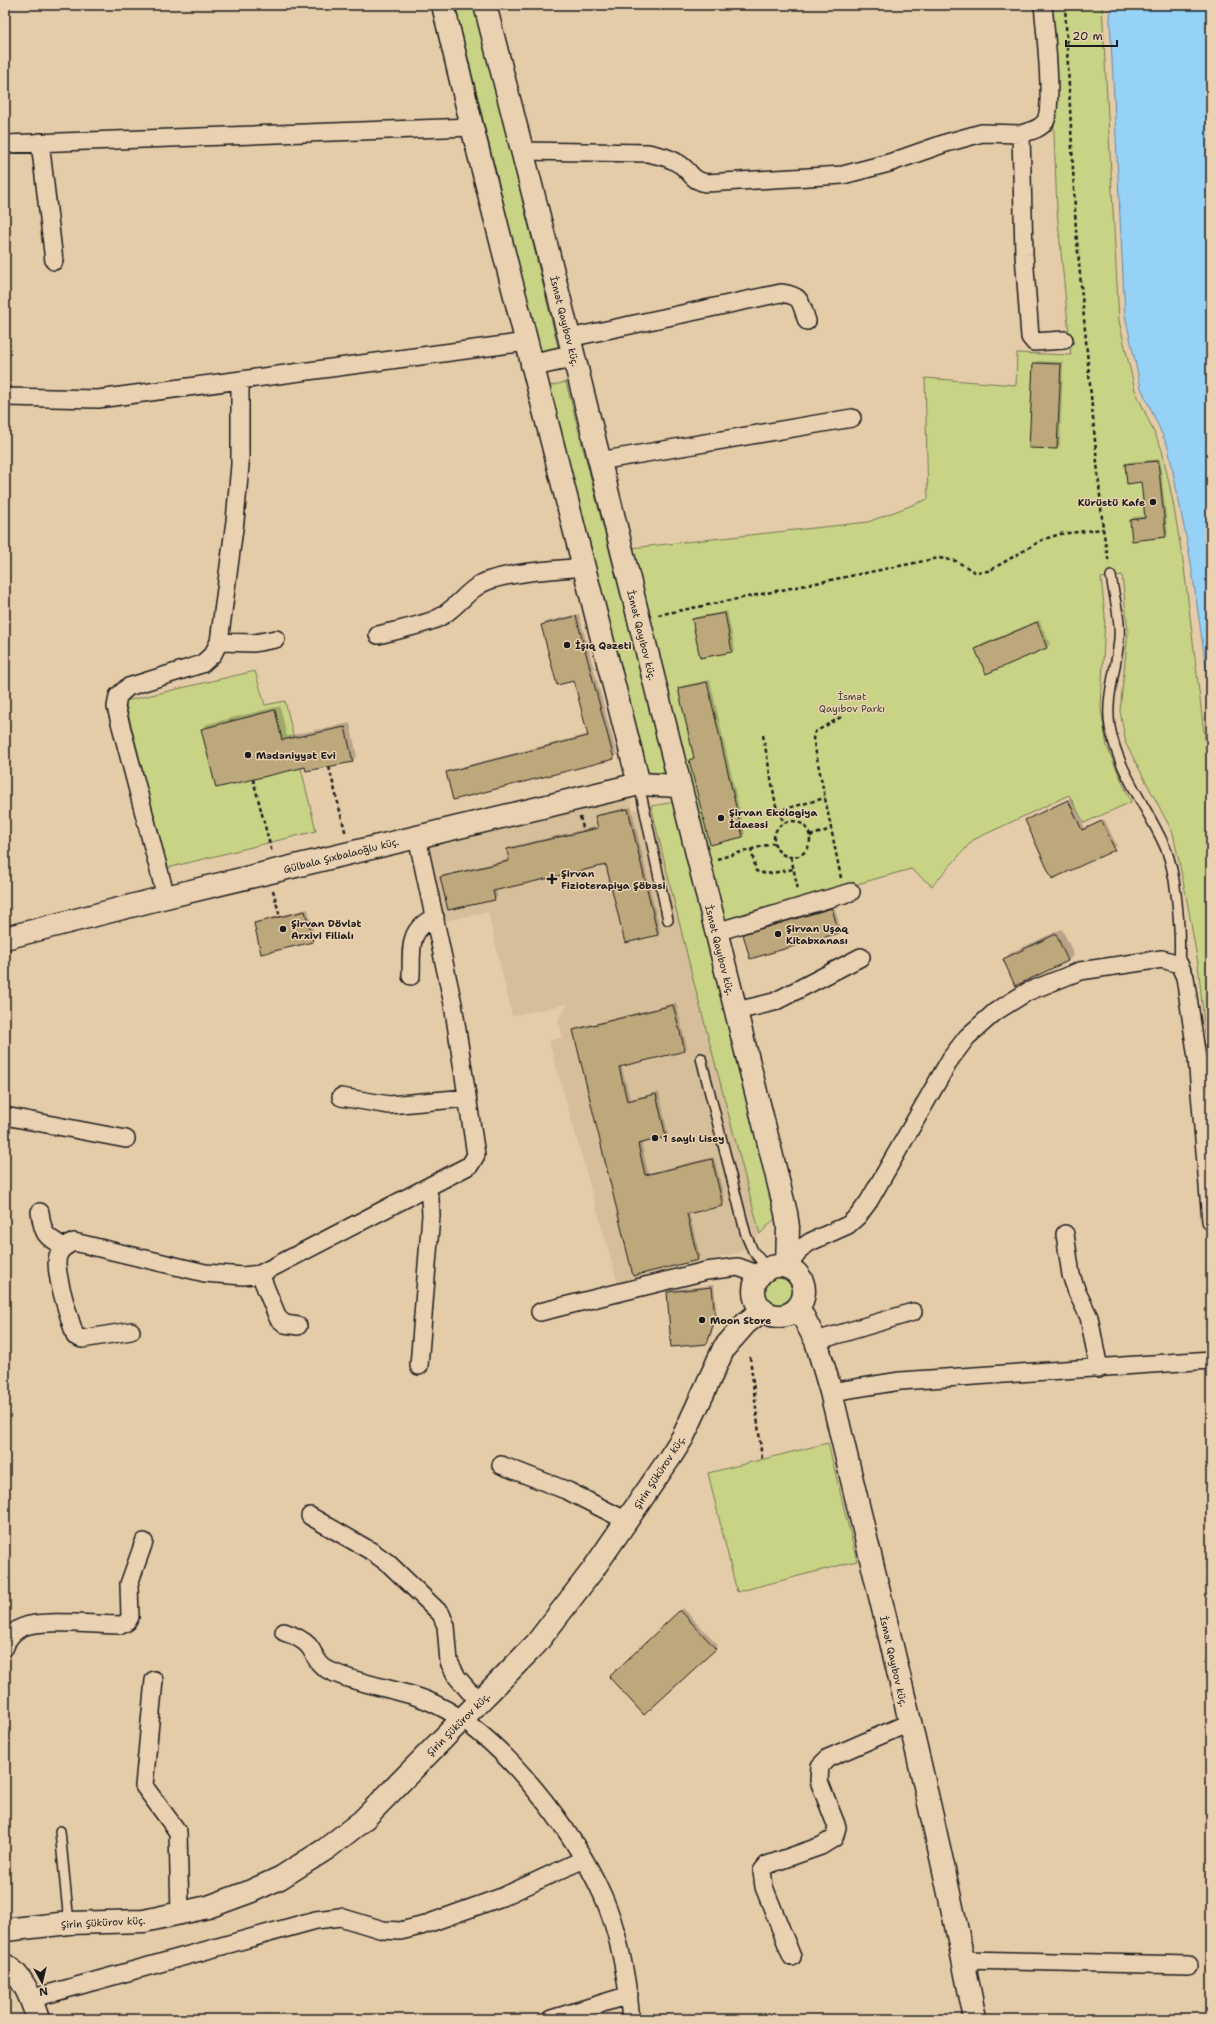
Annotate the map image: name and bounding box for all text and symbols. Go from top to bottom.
scale bar [1066,22,1117,48]
text: 20 m [1072,28,1103,44]
street label: İsmət Qayıbov küç. [547,274,582,368]
place label: Kürüstü Kafe [1078,496,1145,509]
marker: Kürüstü Kafe [1148,497,1158,507]
street label: İsmət Qayıbov küç. [624,588,659,682]
place label: İşıq Qəzeti [575,639,632,652]
marker: İşıq Qəzeti [562,640,572,650]
park label: İsmət Qayıbov Parkı [819,690,885,715]
place label: Mədəniyyət Evi [256,749,336,762]
marker: Mədəniyyət Evi [243,750,253,760]
place label: Şirvan Ekologiya İdaeəsi [729,806,817,831]
marker: Şirvan Ekologiya İdaeəsi [716,813,726,823]
street label: Gülbala Şıxbalaoğlu küç. [282,835,401,876]
place label: Şirvan Fizioterapiya Şöbəsi [561,867,666,892]
marker: Şirvan Fizioterapiya Şöbəsi [546,873,558,885]
street label: İsmət Qayıbov küç. [702,903,737,997]
place label: Şirvan Dövlət Arxivi Filialı [291,917,361,942]
place label: Şirvan Uşaq Kitabxanası [786,922,850,947]
marker: Şirvan Dövlət Arxivi Filialı [278,924,288,934]
marker: Şirvan Uşaq Kitabxanası [773,929,783,939]
place label: 1 saylı Lisey [663,1132,724,1145]
marker: 1 saylı Lisey [650,1133,660,1143]
place label: Moon Store [710,1314,771,1327]
marker: Moon Store [697,1315,707,1325]
street label: Şirin Şükürov küç. [631,1433,688,1511]
street label: İsmət Qayıbov küç. [877,1614,910,1708]
street label: Şirin Şükürov küç. [424,1689,493,1759]
street label: Şirin Şükürov küç. [60,1914,146,1931]
north arrow [22,1962,62,2002]
text: N [38,1983,49,1999]

